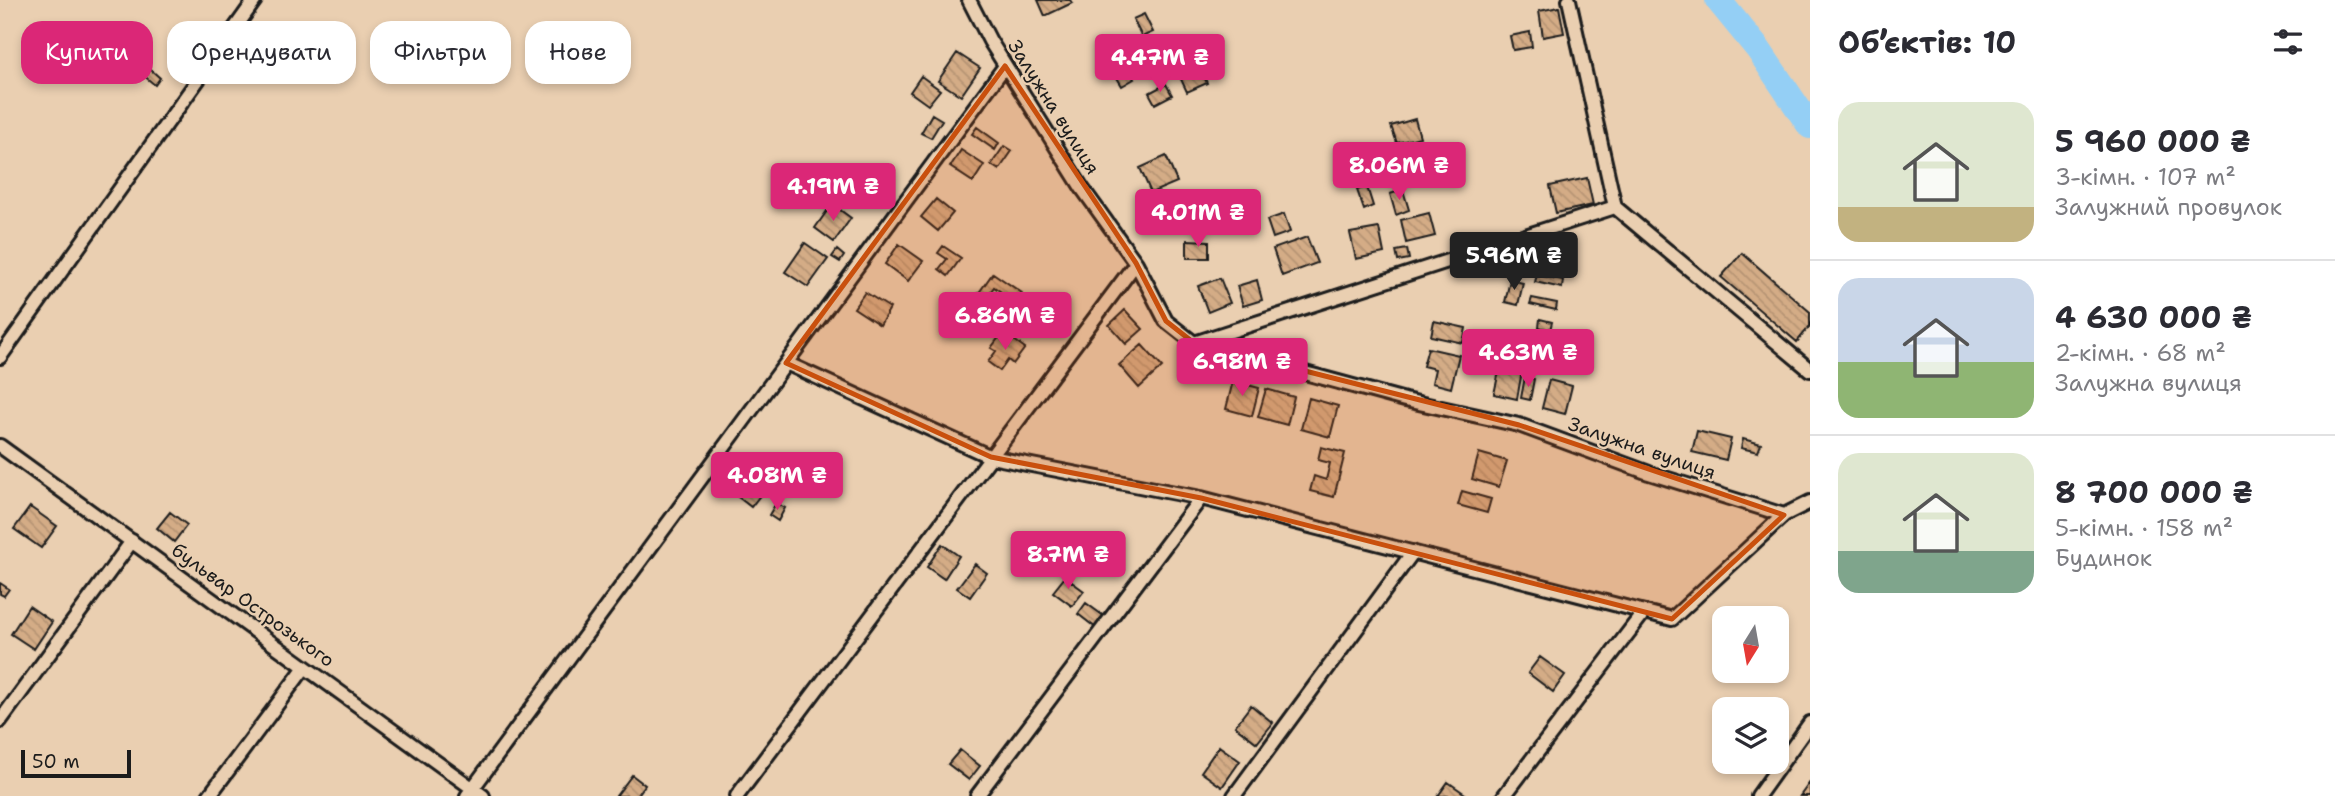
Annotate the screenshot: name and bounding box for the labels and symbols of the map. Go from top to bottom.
pin: 4.47M ₴ [1095,34,1225,94]
street label: Залужна вулиця [1003,35,1105,179]
pin: 8.06M ₴ [1334,142,1464,202]
pin: 4.19M ₴ [768,164,898,223]
pin: 4.01M ₴ [1133,190,1263,249]
pin: 5.96M ₴ [1449,232,1579,292]
pin: 6.86M ₴ [940,292,1070,352]
pin: 4.63M ₴ [1463,330,1593,389]
pin: 6.98M ₴ [1177,338,1307,398]
street label: Залужна вулиця [1565,411,1719,485]
pin: 4.08M ₴ [712,452,842,512]
pin: 8.7M ₴ [1011,532,1125,591]
street label: бульвар Острозького [167,537,339,673]
north arrow [1712,606,1788,682]
scale bar [21,747,131,779]

